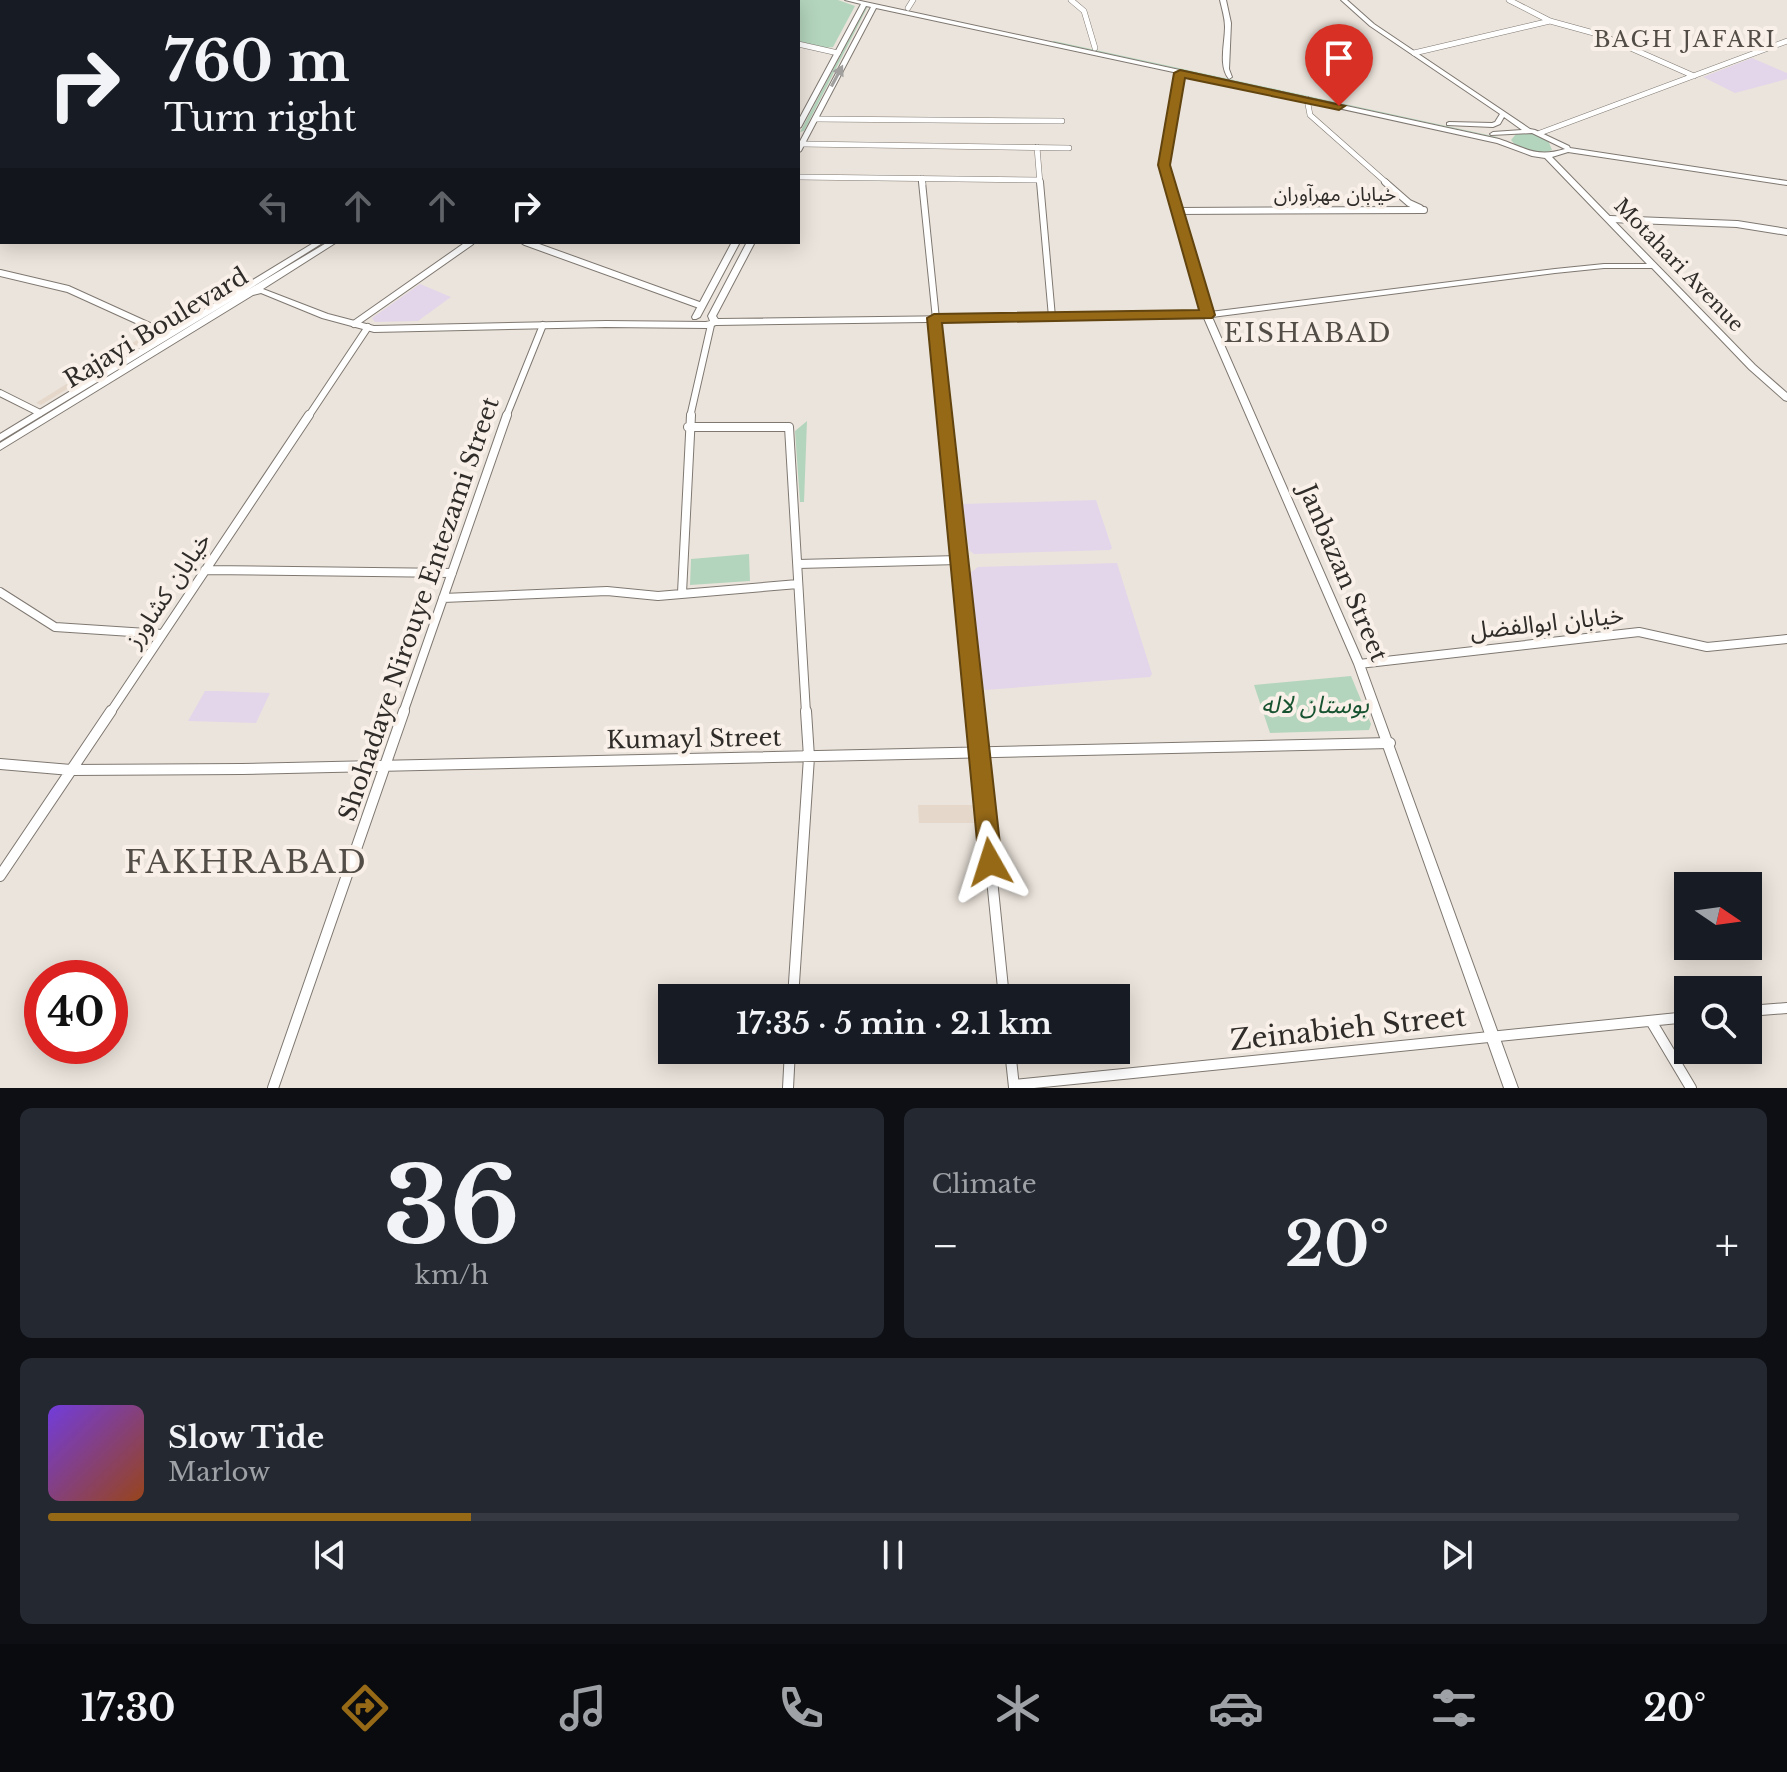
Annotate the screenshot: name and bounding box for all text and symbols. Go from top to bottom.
pin [1305,24,1373,106]
district label: BAGH JAFARI [1593,26,1777,53]
text: 760 m [164,27,350,96]
icon: right [32,32,136,136]
icon: arrive [1317,36,1361,80]
one-way arrow [831,64,844,87]
text: Turn right [164,96,357,141]
street label: خیابان مهرآوران [1274,182,1396,206]
icon: left [252,184,296,228]
icon: ahead [336,184,380,228]
icon: ahead [420,184,464,228]
icon: right [504,184,548,228]
street label: Motahari Avenue [1609,194,1749,336]
street label: Rajayi Boulevard [59,261,253,394]
district label: EISHABAD [1223,317,1393,349]
street label: Shohadaye Nirouye Entezami Street [332,393,505,825]
street label: Janbazan Street [1292,477,1394,666]
street label: خیابان کشاورز [118,527,217,654]
street label: خیابان ابوالفضل [1469,600,1625,645]
park label: بوستان لاله [1261,690,1369,719]
street label: Kumayl Street [606,722,782,755]
position arrow [948,820,1032,904]
district label: FAKHRABAD [124,842,368,882]
north arrow [1674,872,1762,960]
map controls [1674,872,1762,1064]
speed limit sign: 40 [24,960,128,1064]
button: search [1674,976,1762,1064]
street label: Zeinabieh Street [1228,999,1468,1058]
text: 17:35 · 5 min · 2.1 km [736,1005,1052,1042]
text: 36 [384,1142,520,1271]
text: Climate [932,1168,1037,1200]
text: 20° [1285,1208,1389,1282]
text: − [932,1218,959,1273]
text: + [1715,1218,1739,1273]
text: km/h [415,1259,489,1291]
text: Slow Tide [168,1419,324,1456]
text: Marlow [168,1456,270,1488]
icon: previous [308,1533,352,1577]
icon: pause [871,1533,915,1577]
icon: next [1435,1533,1479,1577]
icon: directions [337,1680,393,1736]
icon: music [555,1680,611,1736]
icon: phone [773,1680,829,1736]
icon: climate [990,1680,1046,1736]
icon: car [1208,1680,1264,1736]
icon: filters [1426,1680,1482,1736]
text: 17:30 [81,1686,175,1731]
text: 20° [1644,1686,1706,1731]

